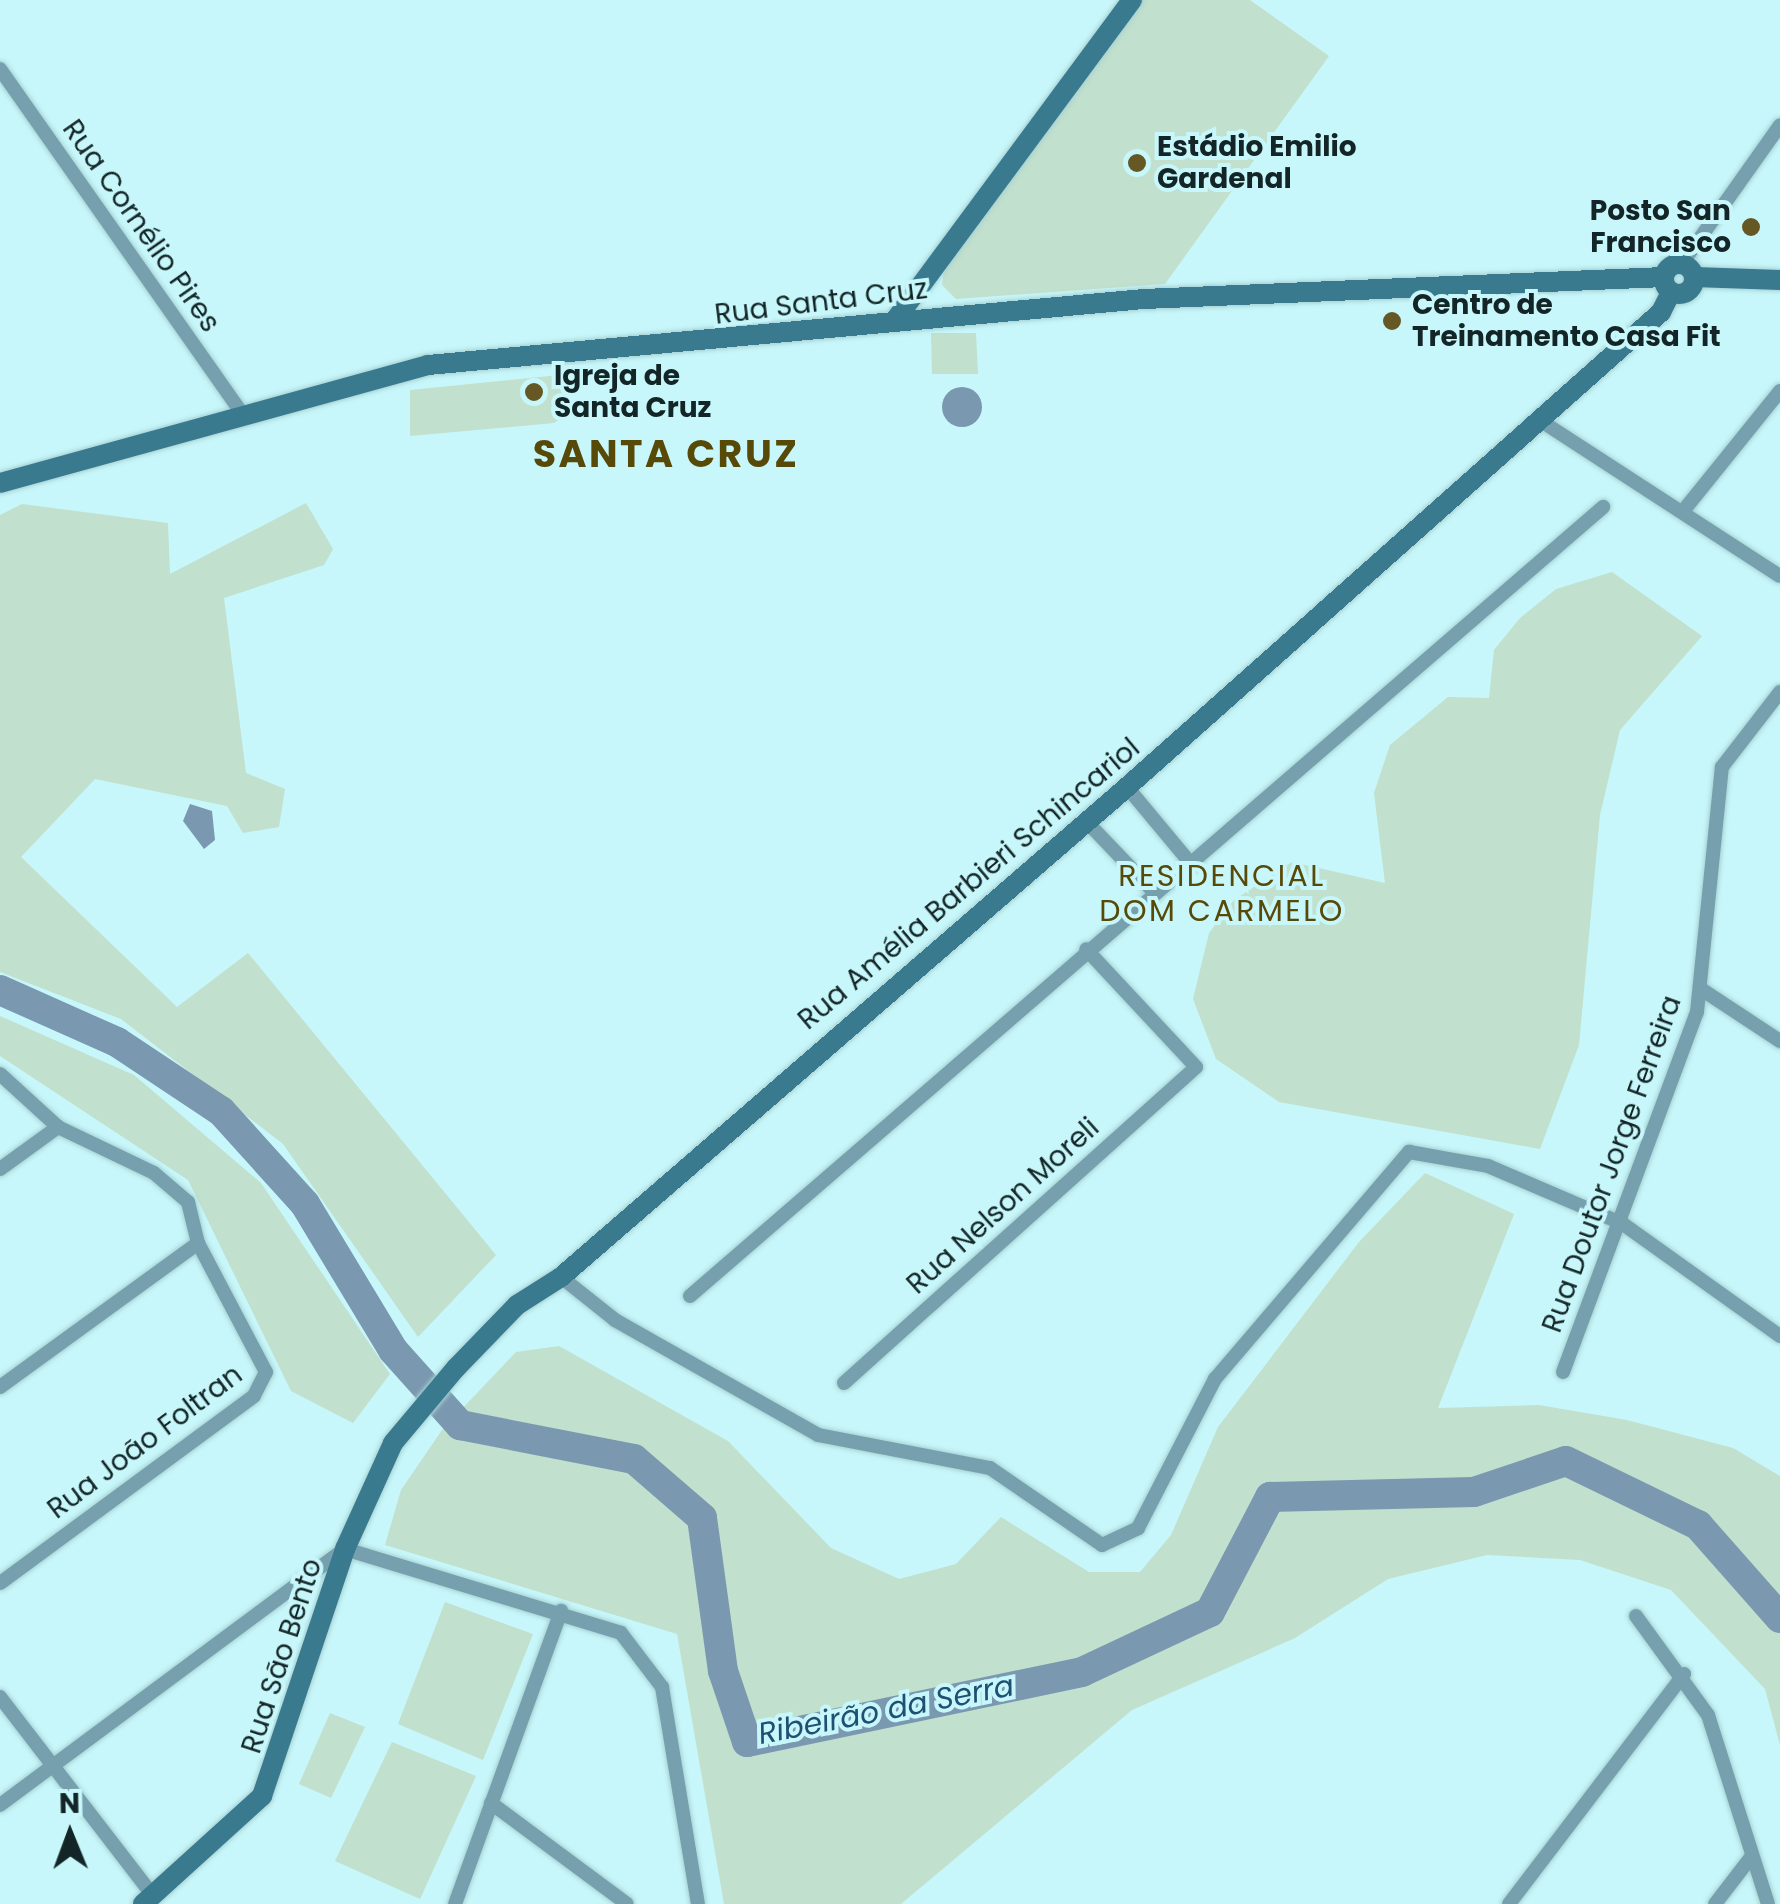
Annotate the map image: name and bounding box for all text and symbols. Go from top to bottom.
street label: Rua Cornélio Pires [55,113,227,339]
place label: Estádio Emilio Gardenal [1157,130,1357,196]
marker: Estádio Emilio Gardenal [1126,152,1148,174]
place label: Posto San Francisco [1590,194,1731,260]
marker: Posto San Francisco [1740,216,1762,238]
street label: Rua Santa Cruz [713,272,929,332]
place label: Centro de Treinamento Casa Fit [1412,288,1721,354]
marker: Centro de Treinamento Casa Fit [1381,310,1403,332]
place label: Igreja de Santa Cruz [554,359,711,425]
marker: Igreja de Santa Cruz [523,381,545,403]
district label: SANTA CRUZ [533,431,799,477]
street label: Rua Amélia Barbieri Schincariol [791,731,1147,1037]
district label: RESIDENCIAL DOM CARMELO [1099,858,1345,928]
street label: Rua Doutor Jorge Ferreira [1535,991,1689,1337]
street label: Rua Nelson Moreli [900,1111,1106,1301]
street label: Rua João Foltran [41,1358,249,1526]
street label: Rua São Bento [235,1554,329,1758]
water label: Ribeirão da Serra [755,1668,1017,1752]
north arrow [20,1784,120,1884]
text: N [59,1784,80,1823]

